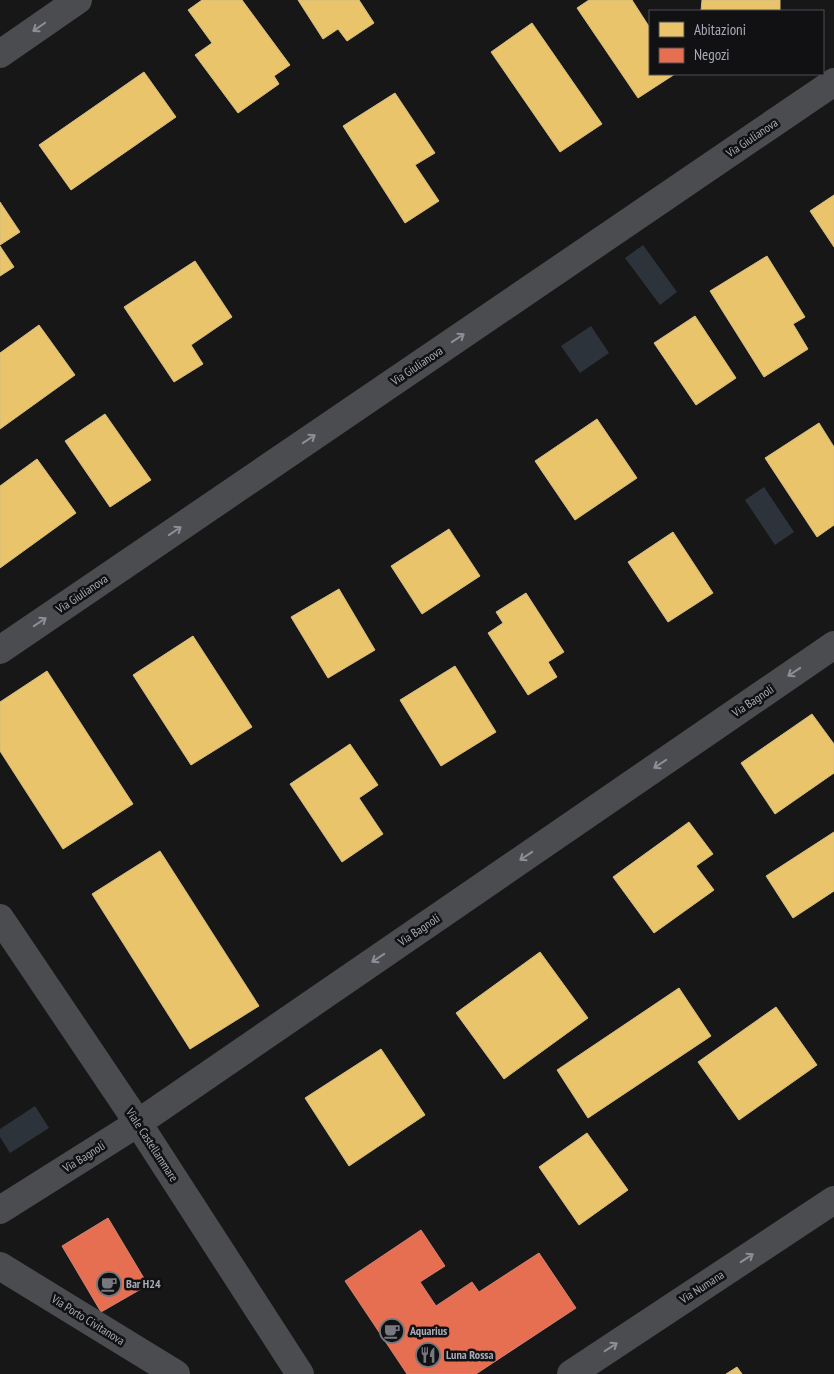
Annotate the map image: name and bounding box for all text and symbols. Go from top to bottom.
legend [649,10,824,75]
text: Abitazioni [694,20,746,39]
one-way arrow [32,22,46,32]
text: Negozi [694,45,730,64]
street label: Via Giulianova [722,115,781,161]
one-way arrow [451,333,465,343]
street label: Via Giulianova [387,343,446,389]
one-way arrow [302,434,316,445]
one-way arrow [167,526,181,536]
street label: Via Giulianova [52,571,111,617]
one-way arrow [33,617,47,627]
one-way arrow [787,667,801,677]
street label: Via Bagnoli [728,681,776,721]
one-way arrow [653,759,667,769]
one-way arrow [519,851,533,861]
street label: Via Bagnoli [394,910,442,950]
one-way arrow [371,953,385,963]
street label: Viale Castellammare [123,1104,182,1184]
street label: Via Bagnoli [59,1138,108,1176]
one-way arrow [740,1252,754,1263]
street label: Via Numana [676,1267,727,1307]
cafe icon: Bar H24 [96,1271,122,1297]
place label: Bar H24 [126,1276,161,1291]
street label: Via Porto Civitanova [48,1291,128,1348]
cafe icon: Aquarius [379,1318,405,1344]
place label: Aquarius [409,1323,447,1338]
restaurant icon: Luna Rossa [415,1342,441,1368]
one-way arrow [604,1342,618,1352]
place label: Luna Rossa [446,1347,494,1362]

